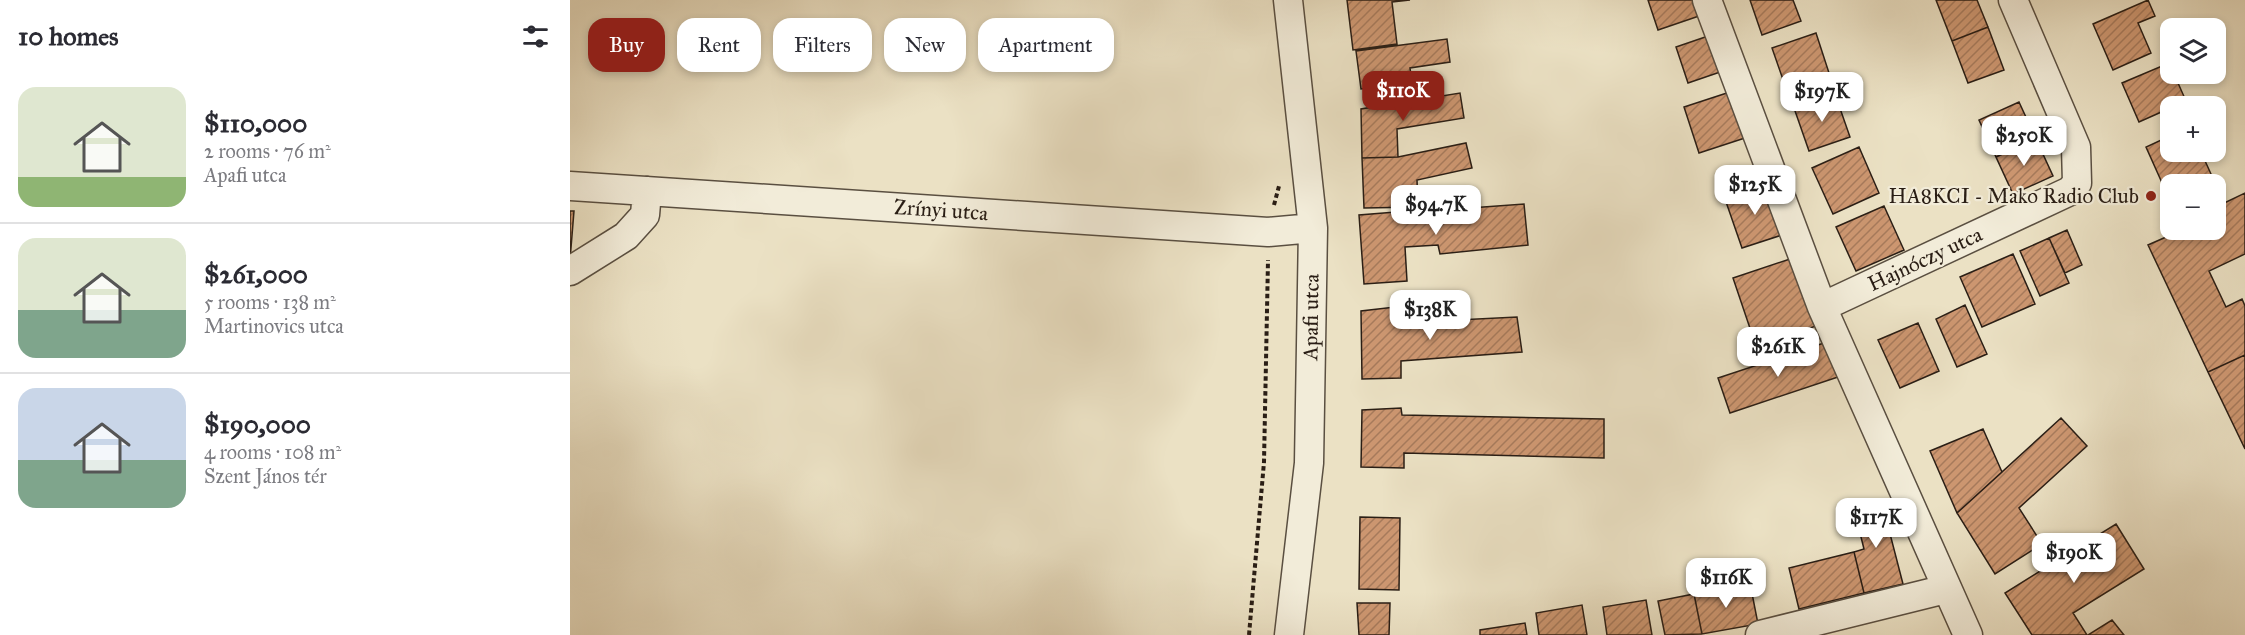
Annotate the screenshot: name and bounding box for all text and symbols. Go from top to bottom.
chip: Buy [588,18,665,72]
chip: Rent [677,18,761,72]
chip: Filters [773,18,872,72]
chip: New [884,18,966,72]
chip: Apartment [978,18,1114,72]
map controls [2160,18,2226,240]
button: layers [2160,18,2226,84]
text: 10 homes [18,20,119,52]
icon: filters [519,20,552,53]
pin: $110K [1361,71,1445,122]
pin: $197K [1780,72,1864,123]
text: $110K [1376,78,1430,102]
text: $197K [1794,79,1850,103]
button: + [2160,96,2226,162]
text: $110,000 [204,107,307,139]
icon: home [66,111,138,183]
pin: $250K [1982,116,2066,167]
text: $250K [1996,123,2052,147]
text: 2 rooms · 76 m² [204,139,331,163]
text: Apafi utca [204,163,286,187]
pin: $125K [1713,165,1797,216]
text: $125K [1728,172,1782,196]
button: − [2160,174,2226,240]
place label: HA8KCI - Mako Radio Club [1889,183,2139,209]
pin: $94.7K [1387,185,1485,236]
marker: HA8KCI - Mako Radio Club [2144,189,2158,203]
text: $94.7K [1405,192,1467,216]
street label: Zrínyi utca [893,194,989,226]
street label: Hajnóczy utca [1864,221,1987,297]
text: $261,000 [204,258,308,290]
icon: home [66,262,138,334]
street label: Apafi utca [1297,273,1325,362]
text: 5 rooms · 138 m² [204,290,336,314]
pin: $138K [1388,290,1472,341]
text: $138K [1404,297,1456,321]
text: Martinovics utca [204,314,344,338]
pin: $261K [1736,327,1820,378]
text: $261K [1751,334,1805,358]
text: $190,000 [204,408,311,440]
icon: home [66,412,138,484]
text: 4 rooms · 108 m² [204,440,341,464]
text: Szent János tér [204,464,327,488]
pin: $117K [1834,498,1918,549]
text: $117K [1850,505,1902,529]
pin: $190K [2032,533,2116,584]
text: $190K [2046,540,2102,564]
pin: $116K [1684,558,1768,609]
text: $116K [1700,565,1752,589]

